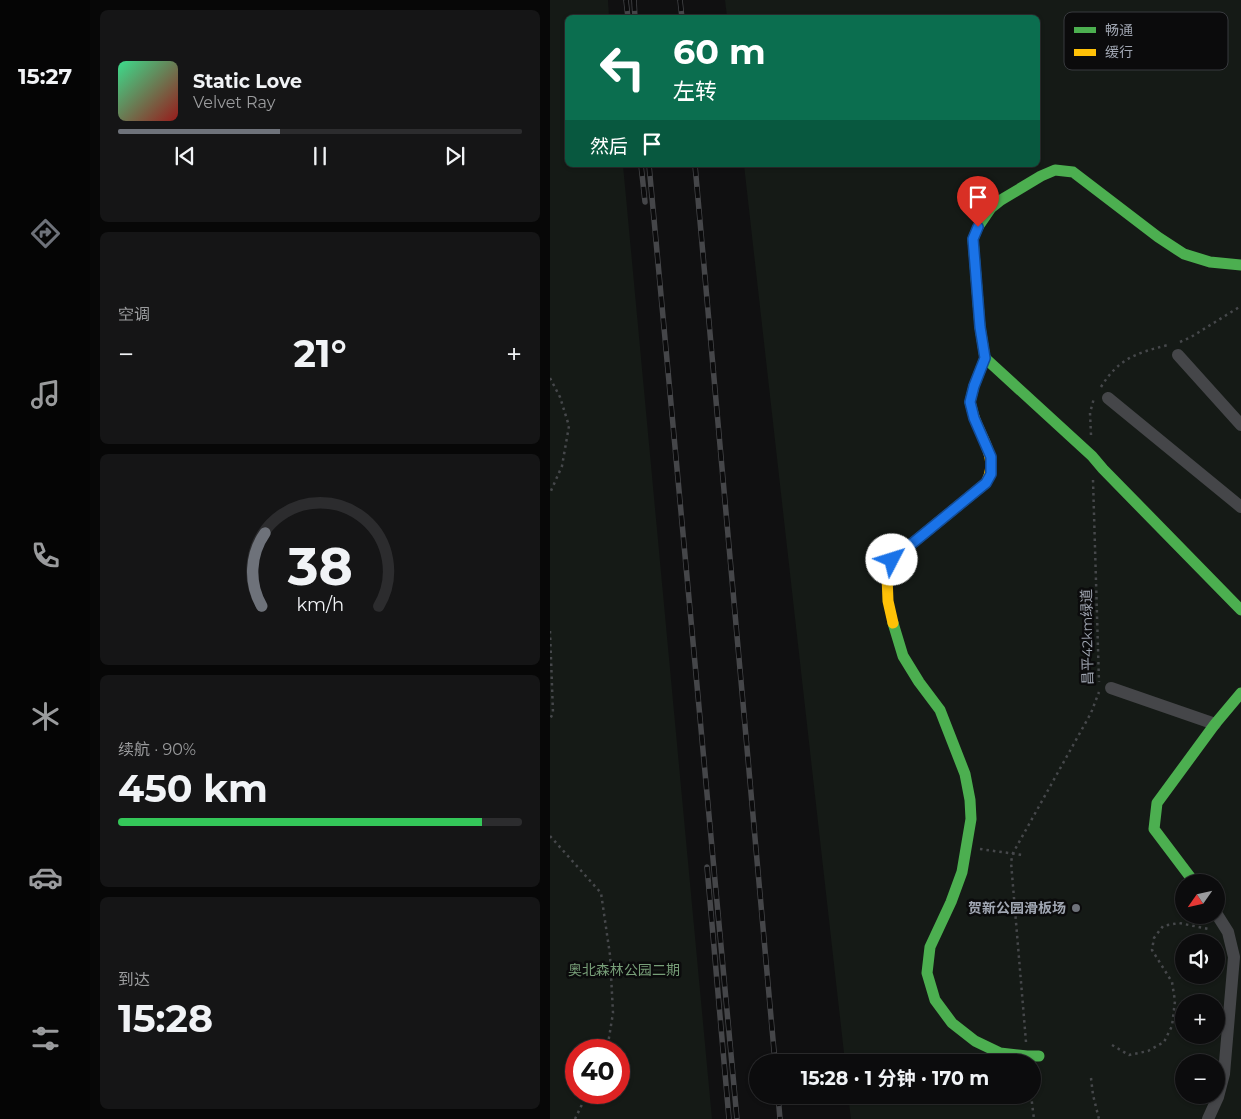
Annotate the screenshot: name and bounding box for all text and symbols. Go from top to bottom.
legend [1064,12,1228,70]
text: 畅通 [1105,21,1133,39]
text: 60 m [673,30,766,73]
icon: left [590,35,655,100]
text: 缓行 [1105,43,1133,61]
text: 15:27 [18,63,72,90]
text: Static Love [193,70,302,93]
text: 左转 [673,78,717,105]
text: Velvet Ray [193,93,275,112]
icon: arrive [638,130,666,158]
text: 然后 [590,135,628,158]
icon: previous [171,142,199,170]
icon: pause [306,142,334,170]
icon: next [441,142,469,170]
pin [957,176,999,227]
icon: arrive [964,183,992,211]
icon: directions [28,216,63,251]
text: 空调 [118,305,150,324]
text: 21° [293,330,347,377]
text: − [118,337,134,371]
text: + [506,337,522,371]
icon: music [28,377,63,412]
position arrow [865,533,917,585]
text: 38 [286,535,353,598]
icon: phone [28,538,63,573]
street label: 昌平42km绿道 [1077,589,1097,685]
text: km/h [296,594,344,615]
icon: climate [28,699,63,734]
text: 续航 · 90% [118,740,196,759]
text: 450 km [118,765,268,812]
icon: car [28,860,63,895]
north arrow [1175,874,1225,924]
map controls [1175,874,1225,1104]
place label: 贺新公园滑板场 [968,899,1066,917]
marker: 贺新公园滑板场 [1070,902,1082,914]
button: sound [1175,934,1225,984]
park label: 奥北森林公园二期 [568,961,680,979]
text: 到达 [118,970,150,989]
button: + [1175,994,1225,1044]
text: 15:28 [118,995,213,1042]
icon: filters [28,1021,63,1056]
speed limit sign: 40 [565,1039,630,1104]
button: − [1175,1054,1225,1104]
text: 15:28 · 1 分钟 · 170 m [801,1067,989,1090]

